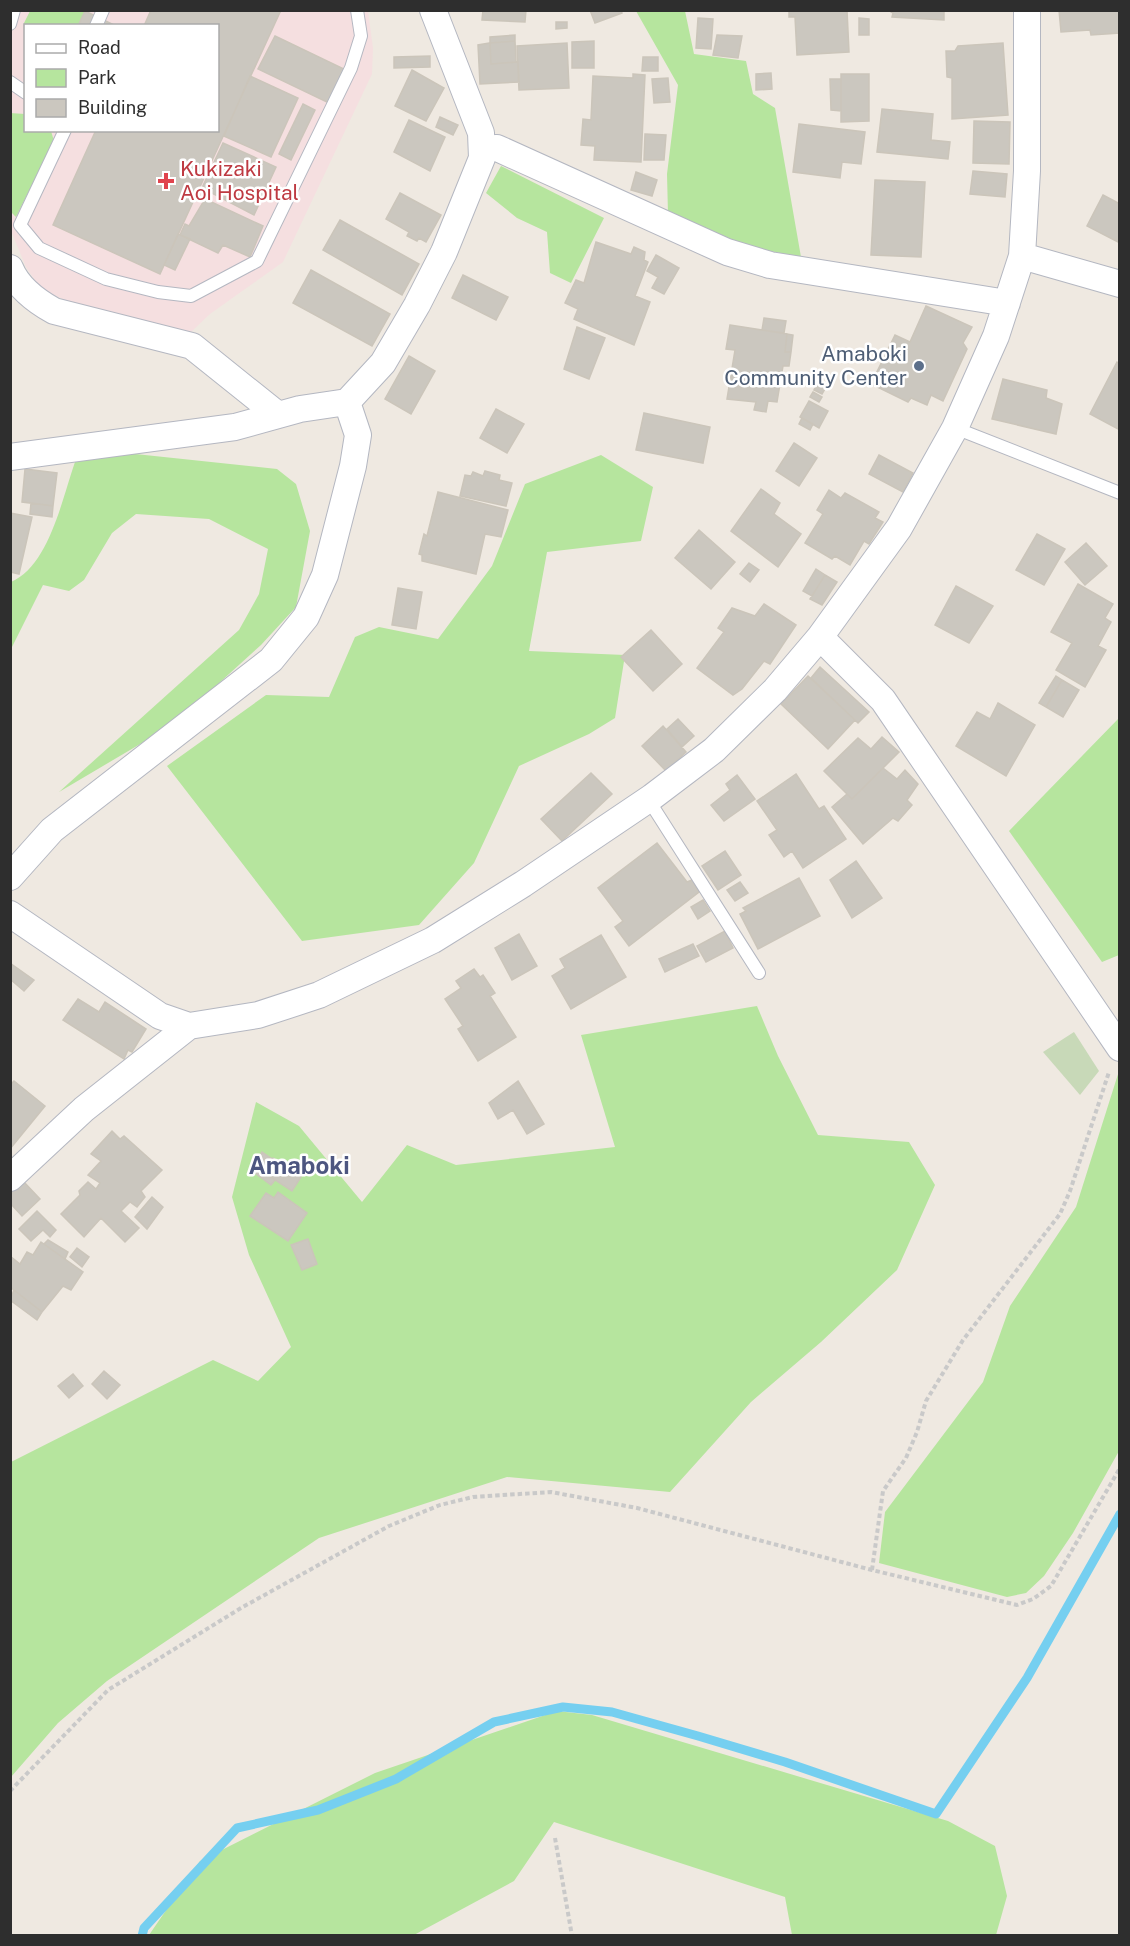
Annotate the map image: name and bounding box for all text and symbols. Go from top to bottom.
legend [24,24,219,132]
text: Road [78,37,121,58]
text: Park [78,67,116,88]
text: Building [78,97,147,118]
place label: Kukizaki Aoi Hospital [180,156,299,205]
marker: Kukizaki Aoi Hospital [157,172,175,190]
place label: Amaboki Community Center [724,341,907,390]
marker: Amaboki Community Center [912,359,926,373]
district label: Amaboki [248,1151,350,1179]

